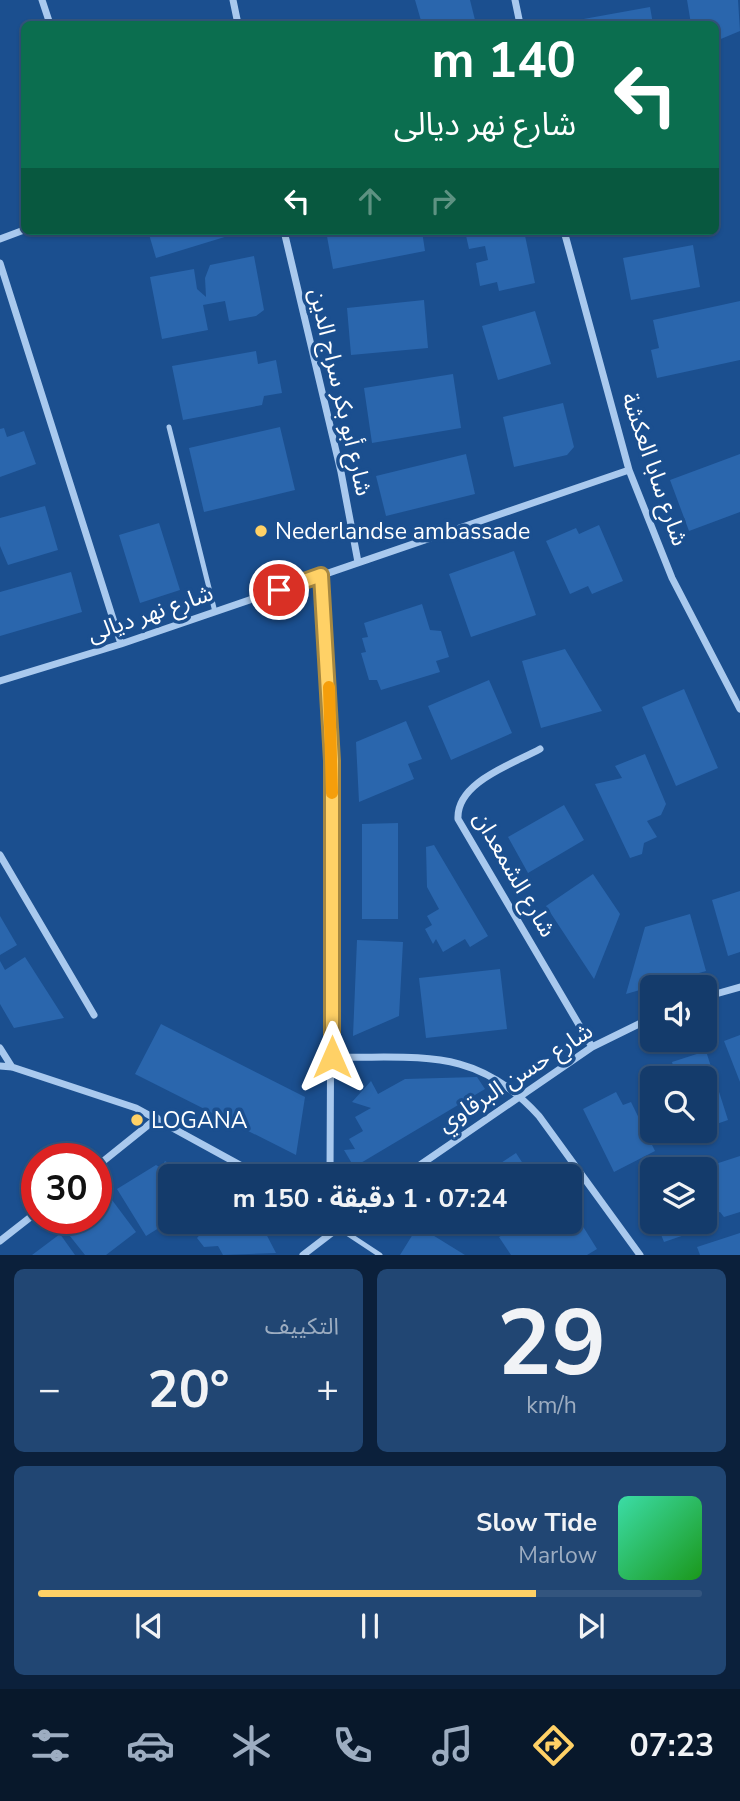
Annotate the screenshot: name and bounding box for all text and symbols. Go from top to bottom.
text: 140 m [432,27,576,94]
icon: left [600,49,691,140]
text: شارع نهر ديالى [394,103,576,146]
icon: left [278,182,316,220]
icon: ahead [351,182,389,220]
icon: right [424,182,462,220]
street label: شارع أبو بكر سراج الدين [301,285,379,499]
street label: شارع سابا العكشة [613,388,695,550]
place label: Nederlandse ambassade [275,516,530,547]
marker: Nederlandse ambassade [253,523,269,539]
pin [249,560,309,620]
icon: arrive [260,571,298,609]
street label: شارع نهر ديالى [83,577,217,650]
street label: شارع الشمعدان [465,806,563,943]
map controls [640,975,717,1234]
button: sound [640,975,717,1052]
street label: شارع حسن البرقاوي [432,1016,600,1140]
position arrow [295,1020,369,1094]
button: search [640,1066,717,1143]
place label: LOGANA [151,1105,248,1136]
marker: LOGANA [129,1112,145,1128]
speed limit sign: 30 [21,1143,112,1234]
button: layers [640,1157,717,1234]
text: 07:24 · 1 دقيقة · 150 m [233,1181,507,1216]
text: 29 [497,1282,606,1406]
text: التكييف [265,1311,339,1342]
text: 20° [147,1354,230,1425]
text: − [38,1364,61,1415]
text: + [316,1364,339,1415]
text: km/h [526,1390,577,1421]
text: Slow Tide [476,1505,597,1540]
text: Marlow [518,1540,597,1571]
icon: previous [130,1607,168,1645]
icon: pause [351,1607,389,1645]
icon: next [572,1607,610,1645]
icon: filters [26,1721,75,1770]
icon: car [126,1721,175,1770]
icon: climate [227,1721,276,1770]
icon: phone [328,1721,377,1770]
icon: music [428,1721,477,1770]
icon: directions [529,1721,578,1770]
text: 07:23 [629,1724,714,1767]

